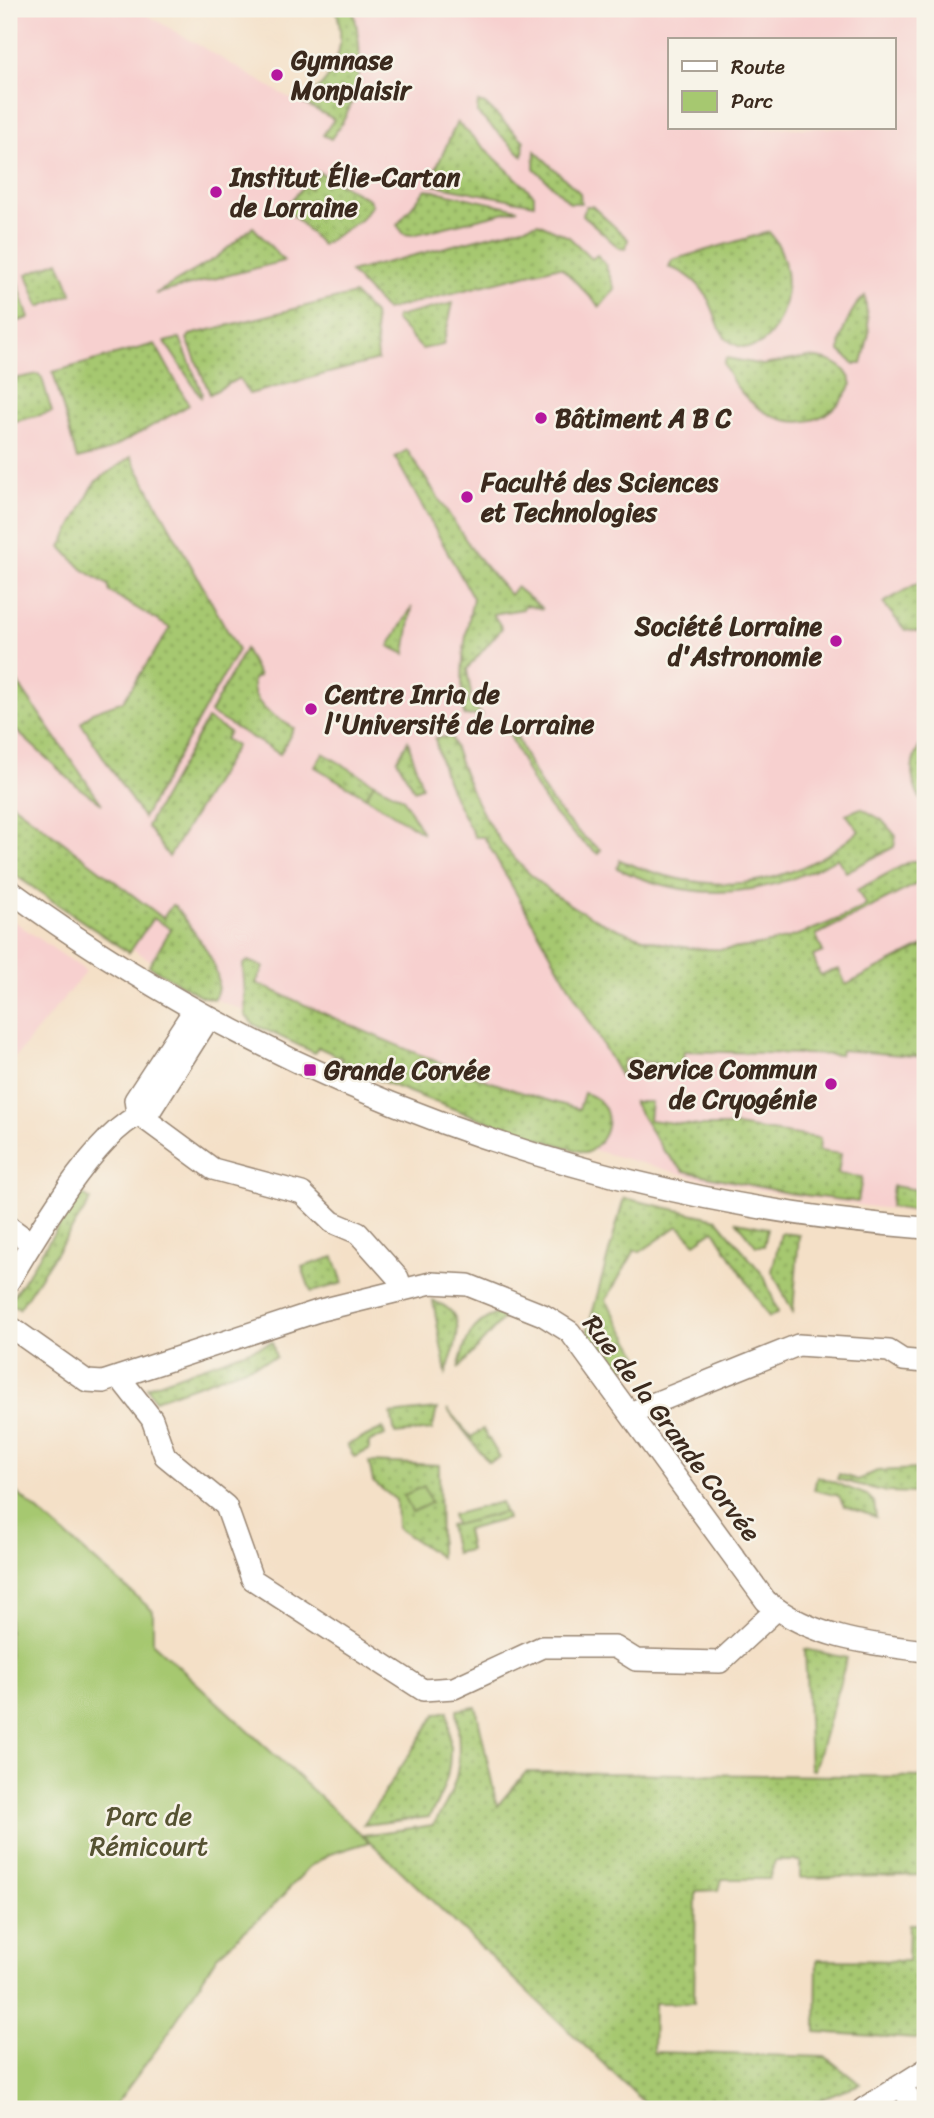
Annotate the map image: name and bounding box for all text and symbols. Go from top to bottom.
place label: Gymnase Monplaisir [290,37,413,113]
legend [668,38,895,130]
text: Route [731,48,785,86]
marker: Gymnase Monplaisir [269,67,285,83]
text: Parc [731,82,773,120]
place label: Institut Élie-Cartan de Lorraine [228,154,461,230]
marker: Institut Élie-Cartan de Lorraine [208,184,224,200]
place label: Bâtiment A B C [555,395,733,441]
marker: Bâtiment A B C [533,410,549,426]
place label: Faculté des Sciences et Technologies [480,459,719,535]
marker: Faculté des Sciences et Technologies [459,489,475,505]
place label: Société Lorraine d'Astronomie [633,603,823,679]
marker: Société Lorraine d'Astronomie [828,633,844,649]
place label: Centre Inria de l'Université de Lorraine [324,671,595,747]
marker: Centre Inria de l'Université de Lorraine [303,701,319,717]
place label: Service Commun de Cryogénie [627,1046,818,1122]
place label: Grande Corvée [324,1047,491,1093]
marker: Grande Corvée [302,1062,318,1078]
marker: Service Commun de Cryogénie [823,1076,839,1092]
street label: Rue de la Grande Corvée [571,1304,773,1552]
park label: Parc de Rémicourt [90,1793,208,1869]

